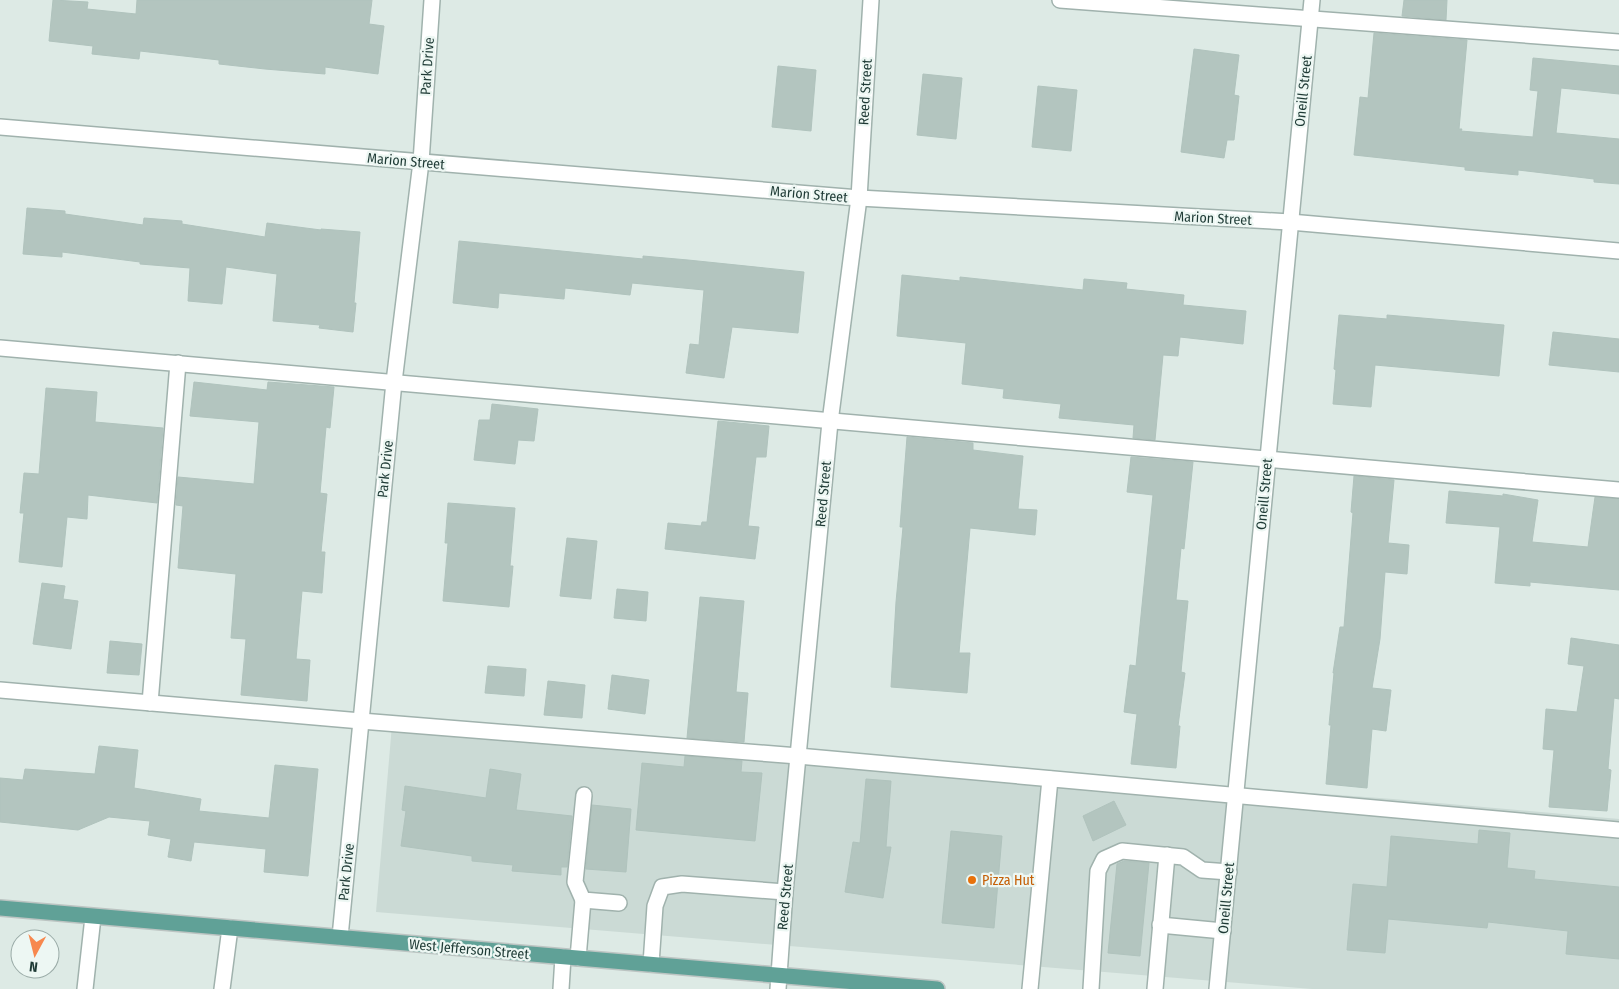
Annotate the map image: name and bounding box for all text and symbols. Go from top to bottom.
street label: Park Drive [417,37,438,95]
street label: Oneill Street [1291,54,1316,128]
street label: Reed Street [855,58,876,126]
street label: Marion Street [367,150,446,173]
street label: Marion Street [770,183,849,206]
street label: Marion Street [1174,208,1253,229]
street label: Park Drive [374,439,397,499]
street label: Oneill Street [1253,457,1276,531]
street label: Reed Street [812,460,835,528]
street label: Park Drive [335,842,358,902]
street label: Oneill Street [1215,861,1238,935]
street label: Reed Street [774,863,797,931]
place label: Pizza Hut [982,872,1035,889]
marker: Pizza Hut [966,874,978,886]
north arrow [10,929,60,979]
street label: West Jefferson Street [408,936,530,963]
text: N [28,957,39,975]

